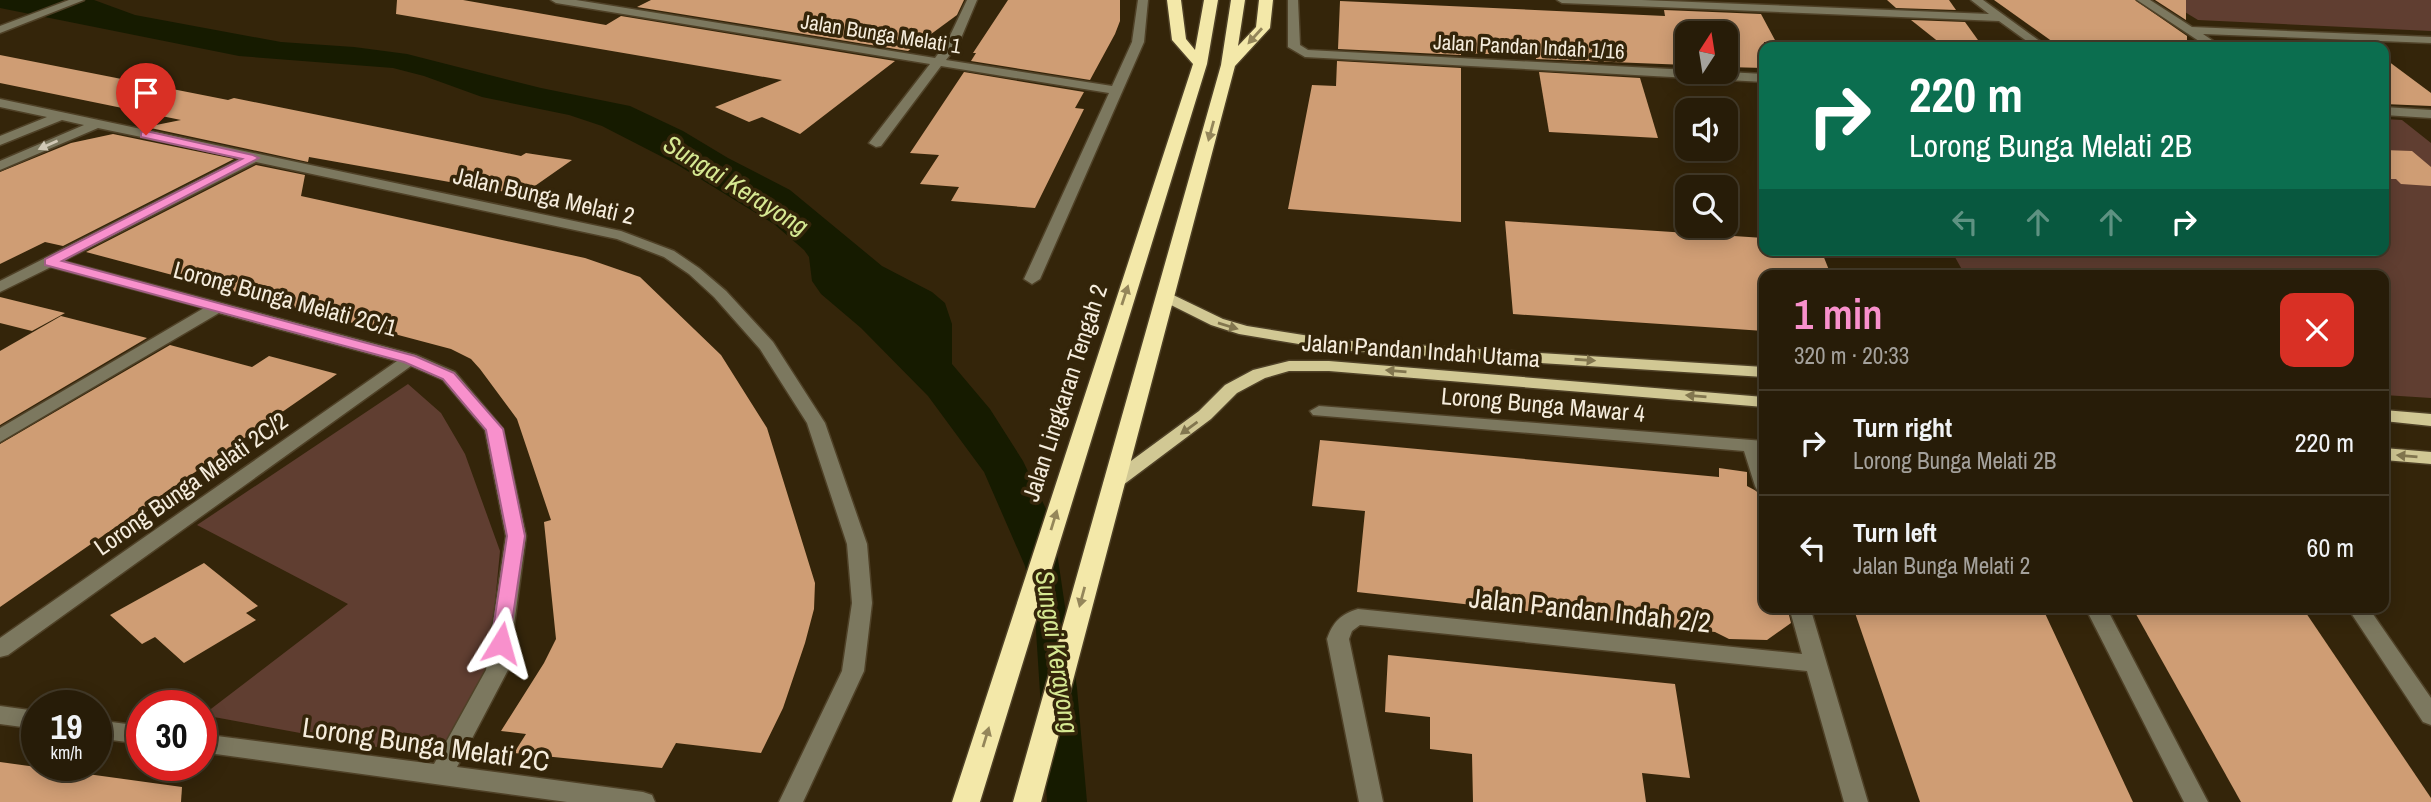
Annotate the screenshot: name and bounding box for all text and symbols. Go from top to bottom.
street label: Jalan Bunga Melati 1 [799,7,964,61]
north arrow [1675,21,1738,84]
map controls [1675,21,1738,238]
one-way arrow [1247,27,1263,45]
street label: Jalan Pandan Indah 1/16 [1433,27,1625,66]
text: 220 m [1909,61,2023,127]
pin [116,63,176,135]
icon: right [1794,70,1885,161]
icon: arrive [127,74,165,112]
button: sound [1675,98,1738,161]
one-way arrow [1205,120,1216,142]
text: Lorong Bunga Melati 2B [1909,124,2192,167]
water label: Sungai Kerayong [657,126,816,243]
one-way arrow [38,139,58,151]
street label: Jalan Bunga Melati 2 [451,159,638,231]
button: search [1675,175,1738,238]
icon: left [1946,203,1984,241]
icon: ahead [2019,203,2057,241]
icon: ahead [2092,203,2130,241]
icon: right [2165,203,2203,241]
street label: Lorong Bunga Melati 2C/1 [170,253,400,343]
street label: Jalan Lingkaran Tengah 2 [1014,280,1114,505]
one-way arrow [1120,284,1131,305]
text: 1 min [1794,286,1883,342]
button: close [2280,293,2354,367]
one-way arrow [1218,321,1239,331]
street label: Jalan Pandan Indah Utama [1301,326,1541,374]
text: 320 m · 20:33 [1794,340,1909,371]
one-way arrow [1574,355,1596,366]
one-way arrow [1385,365,1407,376]
street label: Lorong Bunga Mawar 4 [1440,379,1646,429]
one-way arrow [1685,390,1707,401]
street label: Lorong Bunga Melati 2C/2 [87,404,294,562]
text: Turn right [1853,410,1952,445]
one-way arrow [1180,420,1198,435]
icon: right [1794,424,1832,462]
text: 220 m [2295,425,2354,460]
text: Lorong Bunga Melati 2B [1853,445,2056,476]
one-way arrow [2396,450,2418,461]
one-way arrow [1049,509,1060,530]
text: Turn left [1853,515,1937,550]
icon: left [1794,529,1832,567]
text: 60 m [2307,530,2354,565]
text: Jalan Bunga Melati 2 [1853,550,2030,581]
water label: Sungai Kerayong [1027,568,1088,736]
street label: Jalan Pandan Indah 2/2 [1467,578,1713,642]
one-way arrow [1076,586,1087,608]
position arrow [464,606,538,680]
speed limit sign: 30 [126,690,217,781]
text: 19 [51,703,82,750]
street label: Lorong Bunga Melati 2C [300,708,552,780]
one-way arrow [981,726,992,747]
text: km/h [51,740,83,765]

